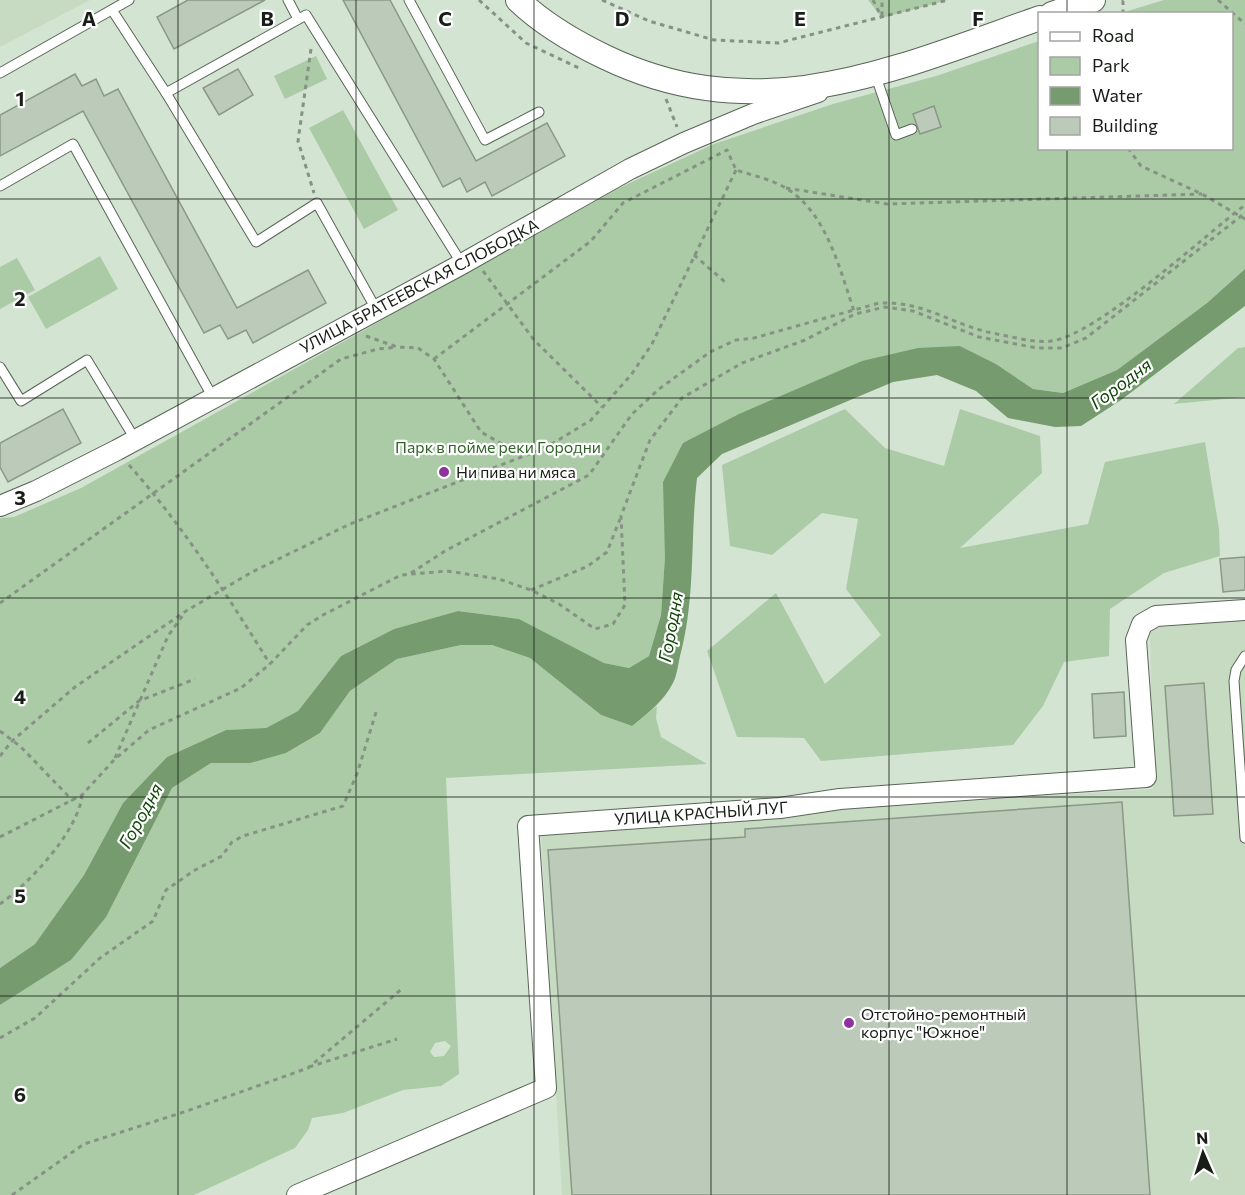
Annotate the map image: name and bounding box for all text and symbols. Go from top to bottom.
text: A [82,6,96,30]
text: B [260,6,274,30]
text: C [438,6,452,30]
text: D [615,6,629,30]
text: E [794,6,806,30]
text: F [972,6,984,30]
legend [1038,12,1233,150]
text: Road [1092,24,1134,46]
text: Park [1092,54,1130,76]
text: Water [1092,84,1143,106]
text: 1 [15,86,25,110]
text: Building [1092,114,1158,136]
street label: УЛИЦА БРАТЕЕВСКАЯ СЛОБОДКА [296,214,542,357]
text: 2 [14,286,26,310]
water label: Городня [1085,353,1155,413]
park label: Парк в пойме реки Городни [395,437,601,456]
place label: Ни пива ни мяса [456,462,576,481]
marker: Ни пива ни мяса [437,465,451,479]
text: 3 [14,485,26,509]
water label: Городня [653,590,687,664]
text: 4 [14,684,26,708]
water label: Городня [113,779,167,852]
street label: УЛИЦА КРАСНЫЙ ЛУГ [613,797,789,828]
text: 5 [14,883,26,907]
place label: Отстойно-ремонтный корпус "Южное" [861,1004,1026,1041]
marker: Отстойно-ремонтный корпус "Южное" [842,1016,856,1030]
text: 6 [14,1082,26,1106]
north arrow [1173,1123,1233,1183]
text: N [1196,1128,1209,1147]

